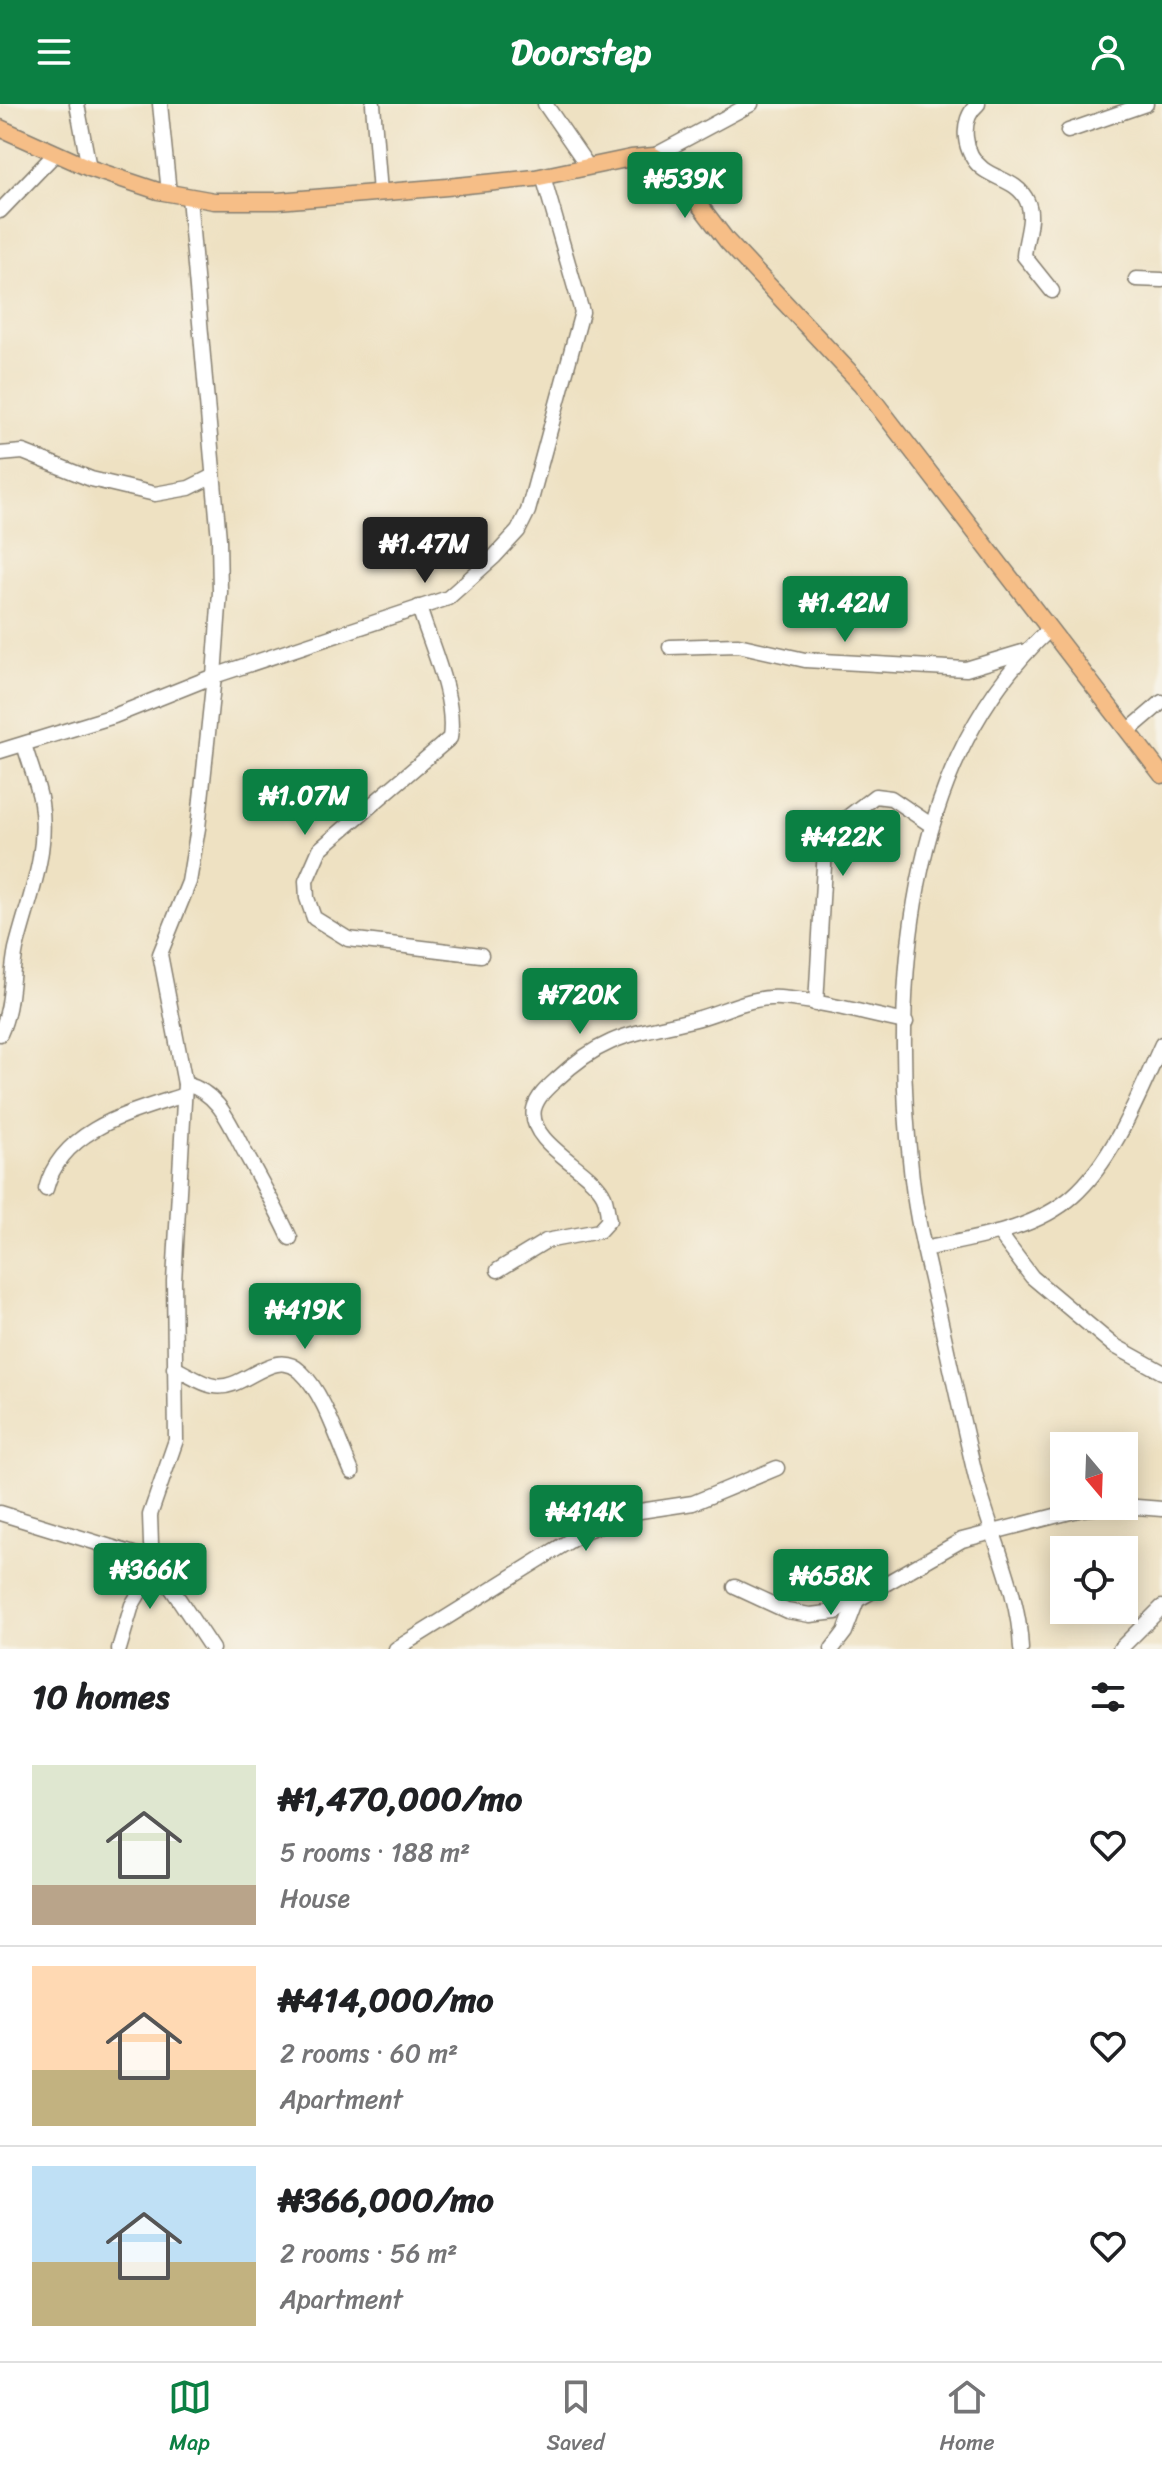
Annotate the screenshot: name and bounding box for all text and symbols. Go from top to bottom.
text: Doorstep [511,20,651,84]
icon: menu [32,30,76,74]
icon: person [1086,30,1130,74]
pin: ₦539K [629,152,741,220]
text: ₦539K [645,155,725,201]
pin: ₦1.47M [360,517,490,585]
text: ₦1.47M [381,520,469,566]
pin: ₦1.42M [780,576,910,644]
text: ₦1.42M [801,579,889,625]
pin: ₦1.07M [240,769,370,837]
text: ₦1.07M [261,772,349,818]
pin: ₦422K [787,810,899,878]
text: ₦422K [803,813,883,859]
pin: ₦720K [524,968,636,1036]
text: ₦720K [540,971,620,1017]
pin: ₦419K [249,1283,361,1351]
text: ₦419K [267,1286,343,1332]
north arrow [1050,1432,1138,1520]
map controls [1050,1432,1138,1624]
pin: ₦414K [530,1485,642,1553]
text: ₦414K [548,1488,624,1534]
button: locate [1050,1536,1138,1624]
pin: ₦366K [94,1543,206,1611]
text: ₦366K [112,1546,188,1592]
pin: ₦658K [775,1549,887,1617]
text: ₦658K [791,1552,871,1598]
text: 10 homes [32,1667,170,1727]
icon: filters [1086,1675,1130,1719]
text: ₦1,470,000/mo [280,1769,522,1829]
icon: home [96,1797,192,1893]
icon: heart [1086,1823,1130,1867]
text: 5 rooms · 188 m² [280,1829,470,1875]
text: House [280,1875,350,1921]
text: ₦414,000/mo [280,1970,494,2030]
icon: home [96,1998,192,2094]
icon: heart [1086,2024,1130,2068]
text: 2 rooms · 60 m² [280,2030,458,2076]
text: Apartment [280,2076,403,2122]
text: ₦366,000/mo [280,2170,494,2230]
icon: home [96,2198,192,2294]
icon: heart [1086,2224,1130,2268]
text: 2 rooms · 56 m² [280,2230,458,2276]
text: Apartment [280,2276,403,2322]
tab: Map [168,2375,212,2462]
tab: Saved [547,2375,605,2462]
tab: Home [940,2375,994,2462]

